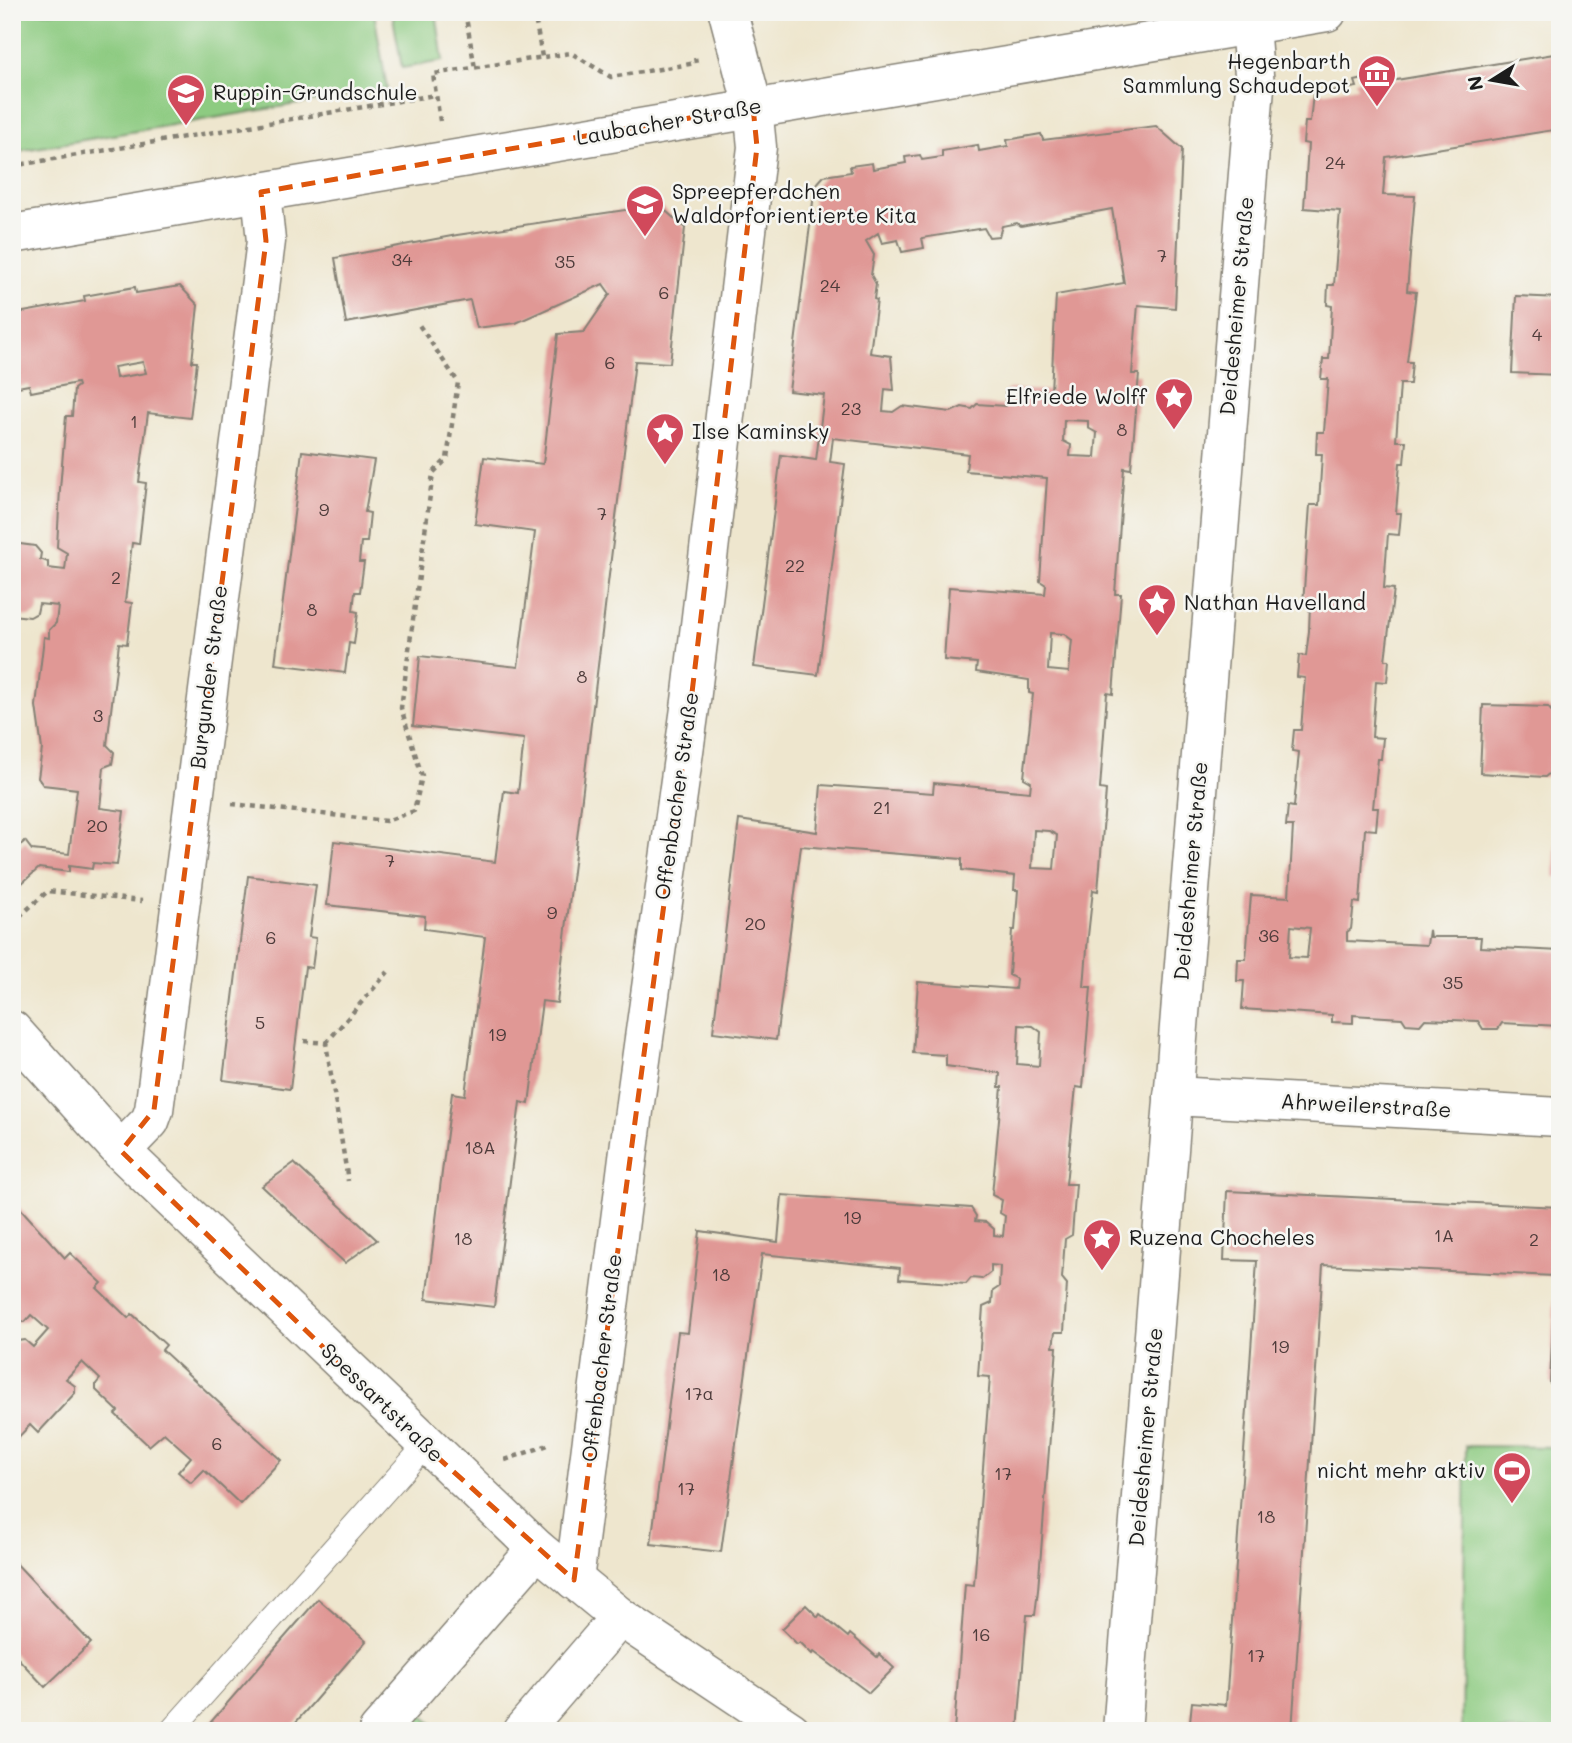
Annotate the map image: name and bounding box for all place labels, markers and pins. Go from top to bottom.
place label: Hegenbarth Sammlung Schaudepot [1123,47,1350,98]
museum icon: Hegenbarth Sammlung Schaudepot [1356,53,1398,108]
school or university icon: Ruppin-Grundschule [165,72,207,127]
place label: Ruppin-Grundschule [213,78,417,105]
place label: Spreepferdchen Waldorforientierte Kita [672,177,917,228]
school or university icon: Spreepferdchen Waldorforientierte Kita [624,183,666,238]
place icon: Elfriede Wolff [1153,376,1195,431]
place label: Elfriede Wolff [1006,382,1148,409]
place icon: Ilse Kaminsky [644,411,686,466]
place label: Ilse Kaminsky [692,417,829,444]
place icon: Nathan Havelland [1136,582,1178,637]
place label: Nathan Havelland [1184,588,1366,615]
place icon: Ruzena Chocheles [1081,1217,1123,1272]
place label: Ruzena Chocheles [1129,1223,1315,1250]
sports icon: nicht mehr aktiv [1491,1450,1533,1505]
place label: nicht mehr aktiv [1317,1456,1485,1483]

